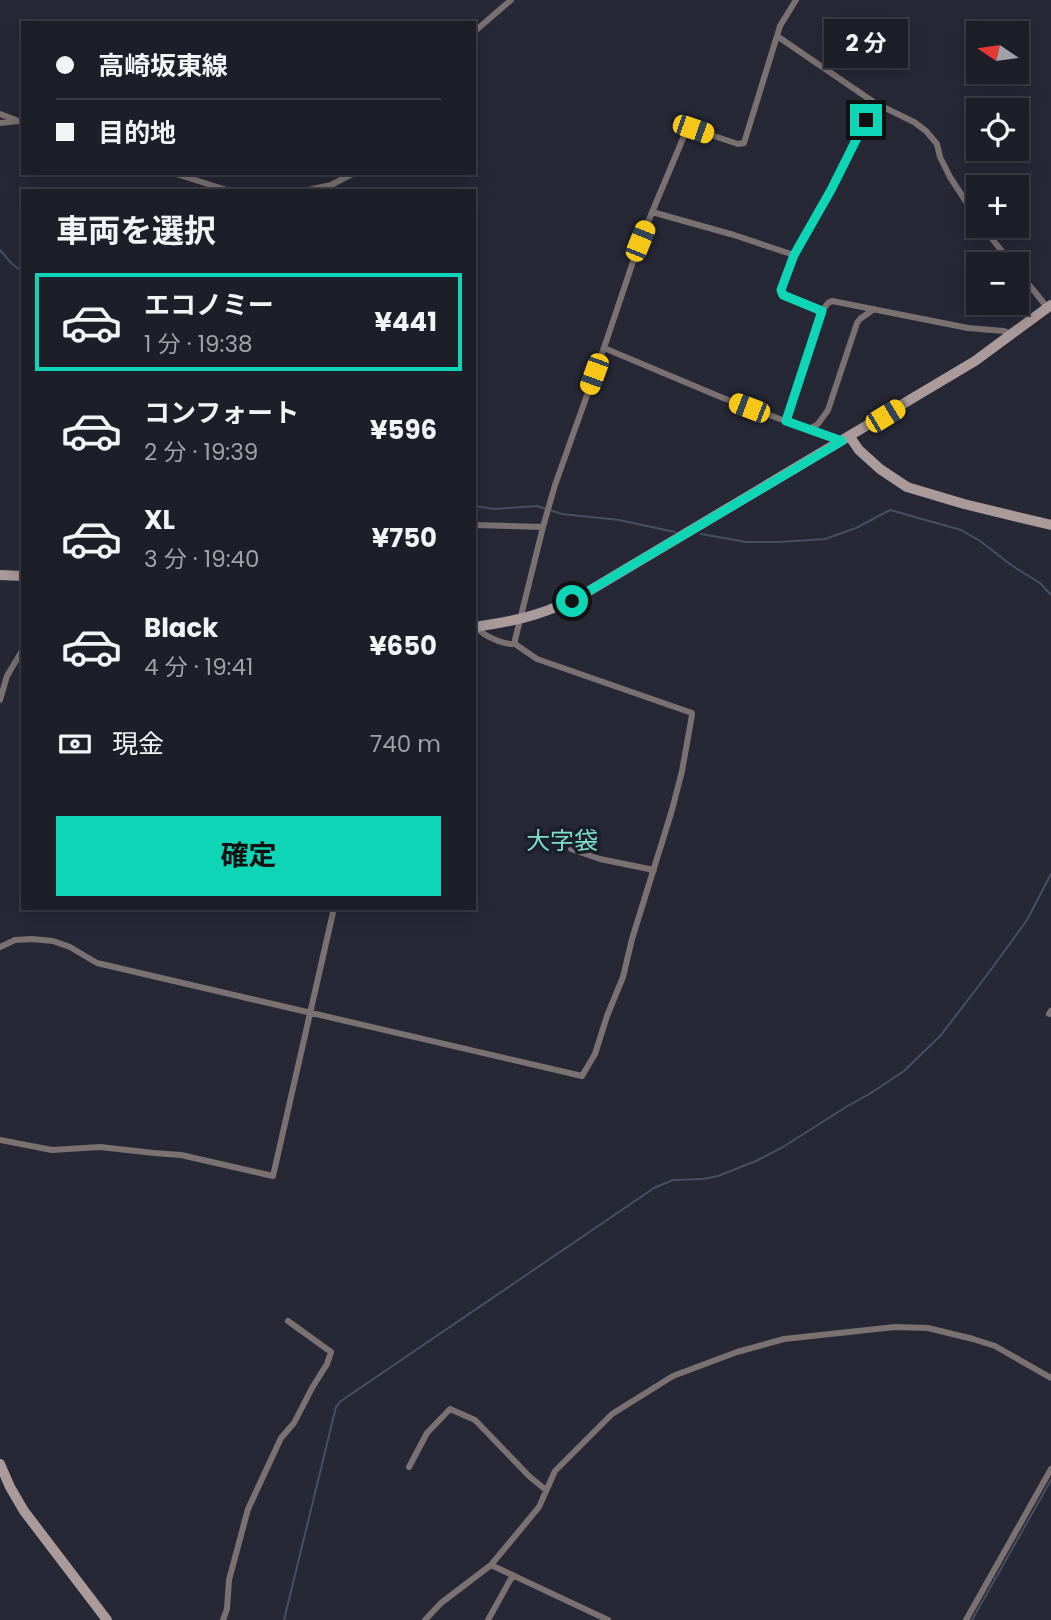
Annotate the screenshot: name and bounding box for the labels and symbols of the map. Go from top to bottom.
callout: 2 分 [824,18,908,68]
north arrow [966,21,1029,84]
route end [850,104,882,136]
car [670,112,717,146]
car [623,218,658,264]
car [577,351,612,397]
car [726,391,773,425]
car [862,396,909,436]
route start [556,585,588,617]
district label: 大字袋 [526,824,598,857]

